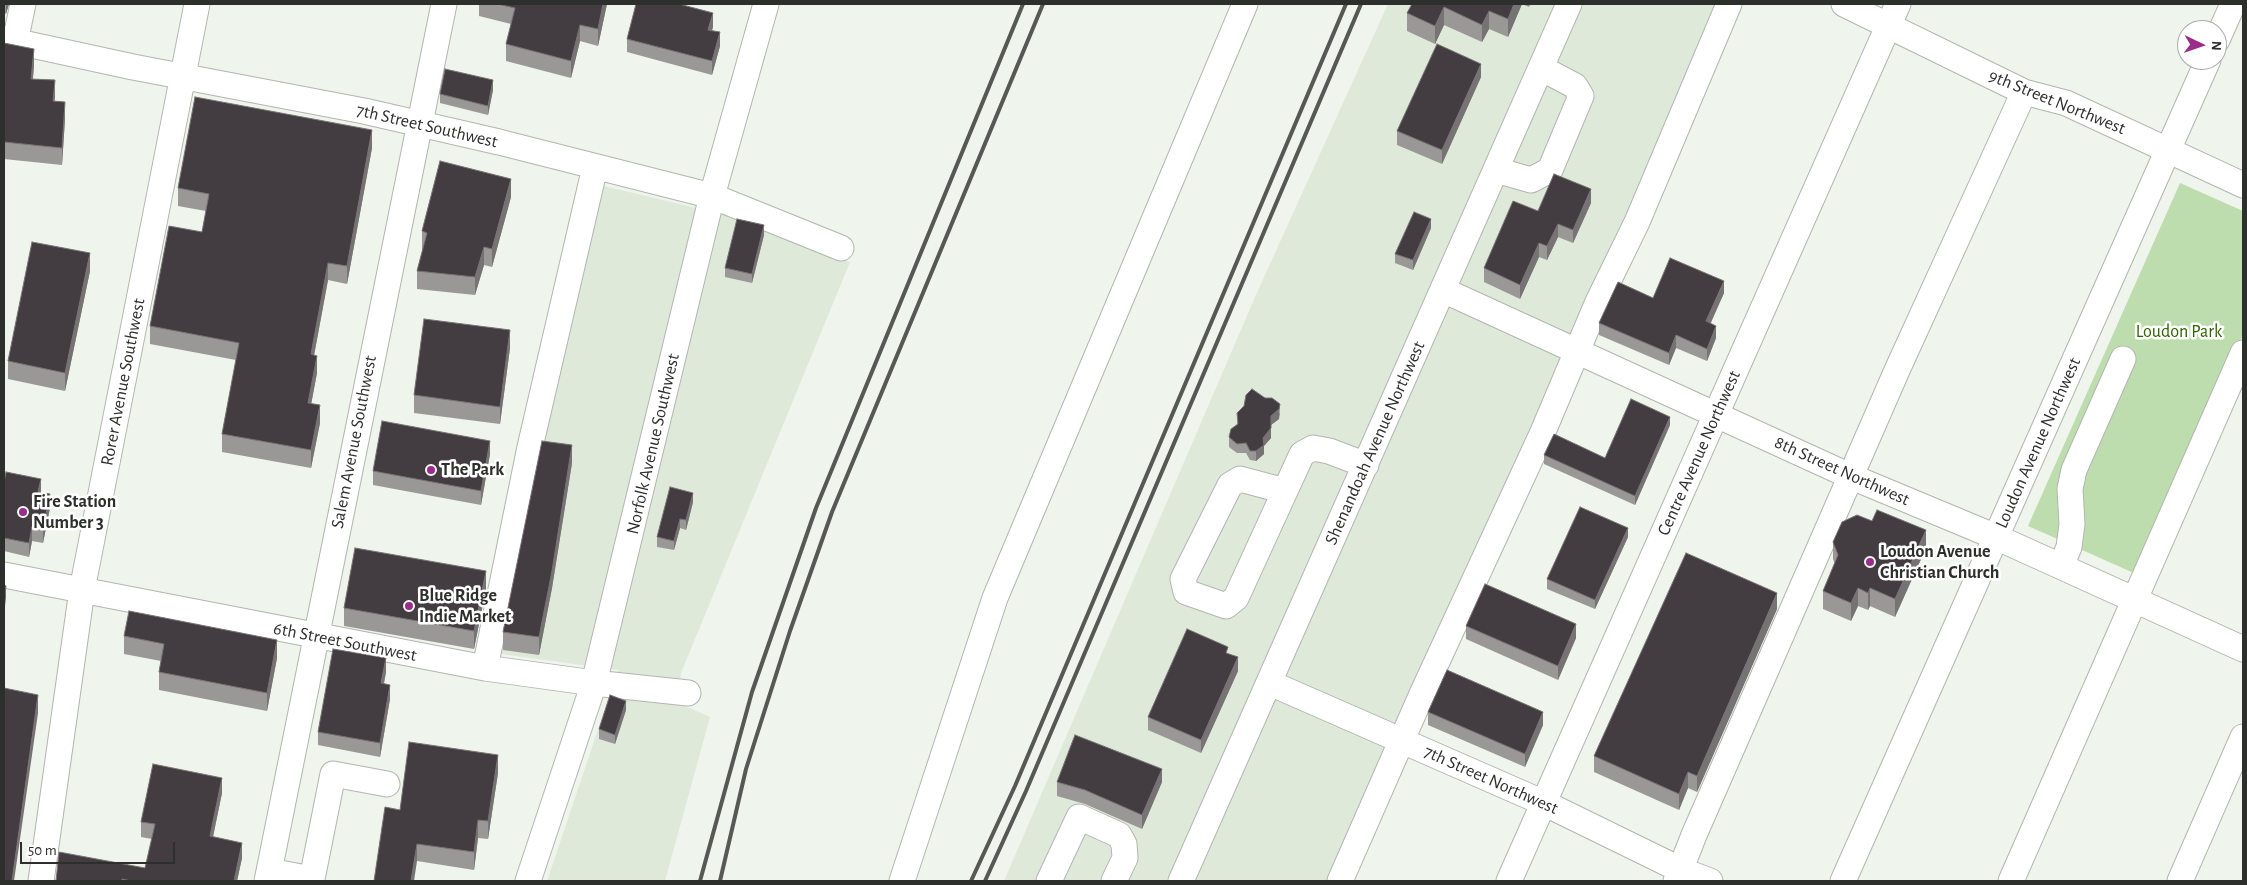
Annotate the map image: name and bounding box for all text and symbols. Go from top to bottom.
north arrow [2177,20,2227,70]
text: N [2209,40,2223,51]
street label: 9th Street Northwest [1985,65,2129,139]
street label: 7th Street Southwest [354,99,500,153]
street label: Rorer Avenue Southwest [96,297,150,467]
park label: Loudon Park [2136,321,2222,343]
street label: Shenandoah Avenue Northwest [1320,338,1430,548]
street label: Norfolk Avenue Southwest [622,351,684,537]
street label: Salem Avenue Southwest [327,354,381,530]
street label: Loudon Avenue Northwest [1991,354,2085,532]
street label: Centre Avenue Northwest [1653,367,1745,539]
street label: 8th Street Northwest [1771,432,1913,510]
place label: The Park [441,459,504,481]
marker: The Park [425,464,437,476]
place label: Fire Station Number 3 [33,491,116,534]
marker: Fire Station Number 3 [17,506,29,518]
place label: Loudon Avenue Christian Church [1880,541,1999,584]
marker: Loudon Avenue Christian Church [1864,556,1876,568]
place label: Blue Ridge Indie Market [419,585,511,628]
marker: Blue Ridge Indie Market [403,600,415,612]
street label: 6th Street Southwest [272,618,418,666]
street label: 7th Street Northwest [1421,741,1561,819]
scale bar [22,832,178,864]
text: 50 m [28,843,57,858]

